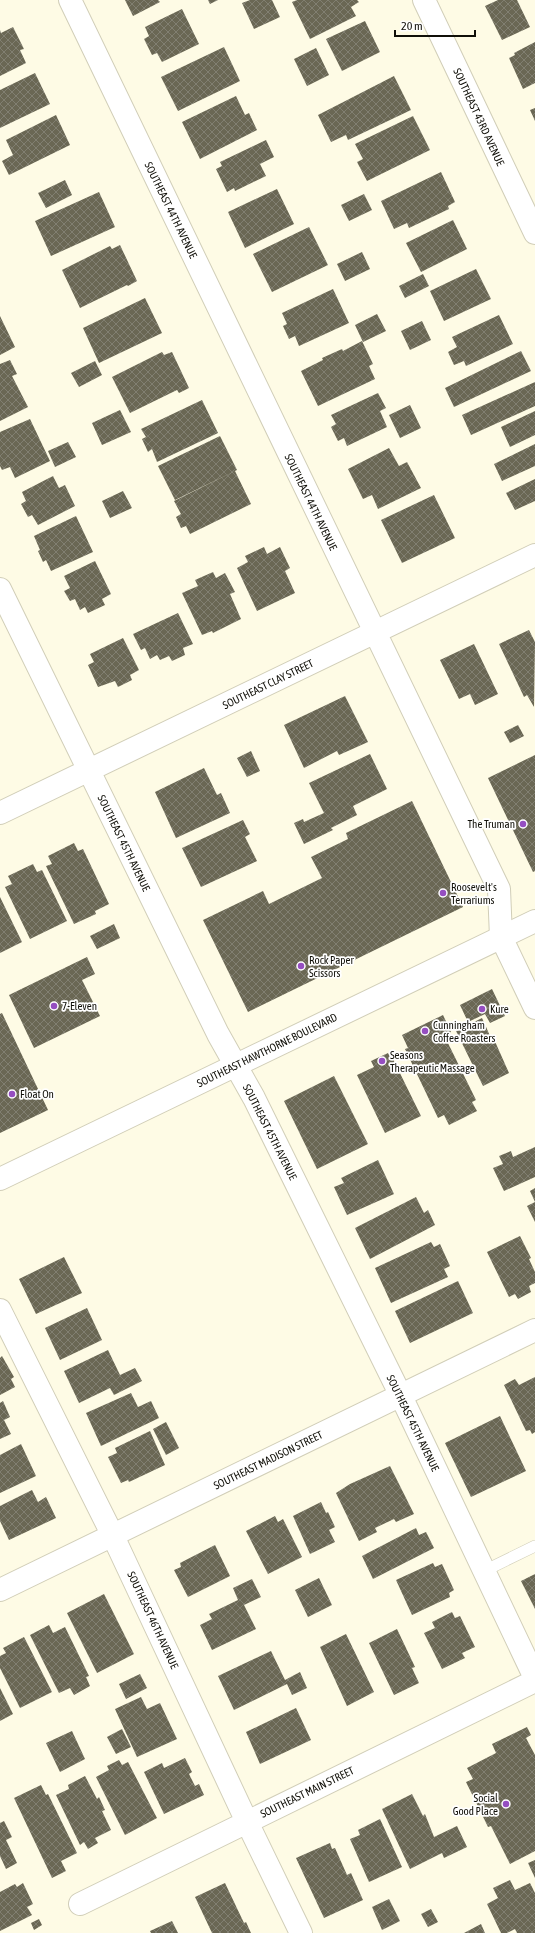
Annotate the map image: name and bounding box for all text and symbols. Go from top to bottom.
scale bar [395,12,475,38]
text: 20 m [401,19,423,33]
street label: SOUTHEAST 43RD AVENUE [451,66,507,168]
street label: SOUTHEAST 44TH AVENUE [142,160,200,260]
street label: SOUTHEAST 44TH AVENUE [282,452,340,552]
street label: SOUTHEAST CLAY STREET [221,657,315,711]
street label: SOUTHEAST 45TH AVENUE [95,793,153,893]
place label: The Truman [467,818,515,830]
marker: The Truman [518,819,528,829]
place label: Roosevelt's Terrariums [451,881,497,906]
marker: Roosevelt's Terrariums [438,888,448,898]
place label: Rock Paper Scissors [309,954,355,979]
marker: Rock Paper Scissors [296,961,306,971]
place label: 7-Eleven [62,1000,97,1012]
marker: 7-Eleven [49,1001,59,1011]
place label: Kure [490,1003,509,1015]
marker: Kure [477,1004,487,1014]
street label: SOUTHEAST HAWTHORNE BOULEVARD [195,1011,339,1089]
place label: Cunningham Coffee Roasters [433,1019,495,1044]
marker: Cunningham Coffee Roasters [420,1026,430,1036]
place label: Seasons Therapeutic Massage [390,1049,475,1074]
marker: Seasons Therapeutic Massage [377,1056,387,1066]
street label: SOUTHEAST 45TH AVENUE [241,1082,299,1182]
place label: Float On [20,1088,54,1100]
marker: Float On [7,1089,17,1099]
street label: SOUTHEAST 45TH AVENUE [384,1373,442,1473]
street label: SOUTHEAST MADISON STREET [212,1428,325,1492]
street label: SOUTHEAST 46TH AVENUE [125,1570,181,1671]
street label: SOUTHEAST MAIN STREET [258,1764,356,1820]
place label: Social Good Place [453,1792,498,1817]
marker: Social Good Place [501,1799,511,1809]

